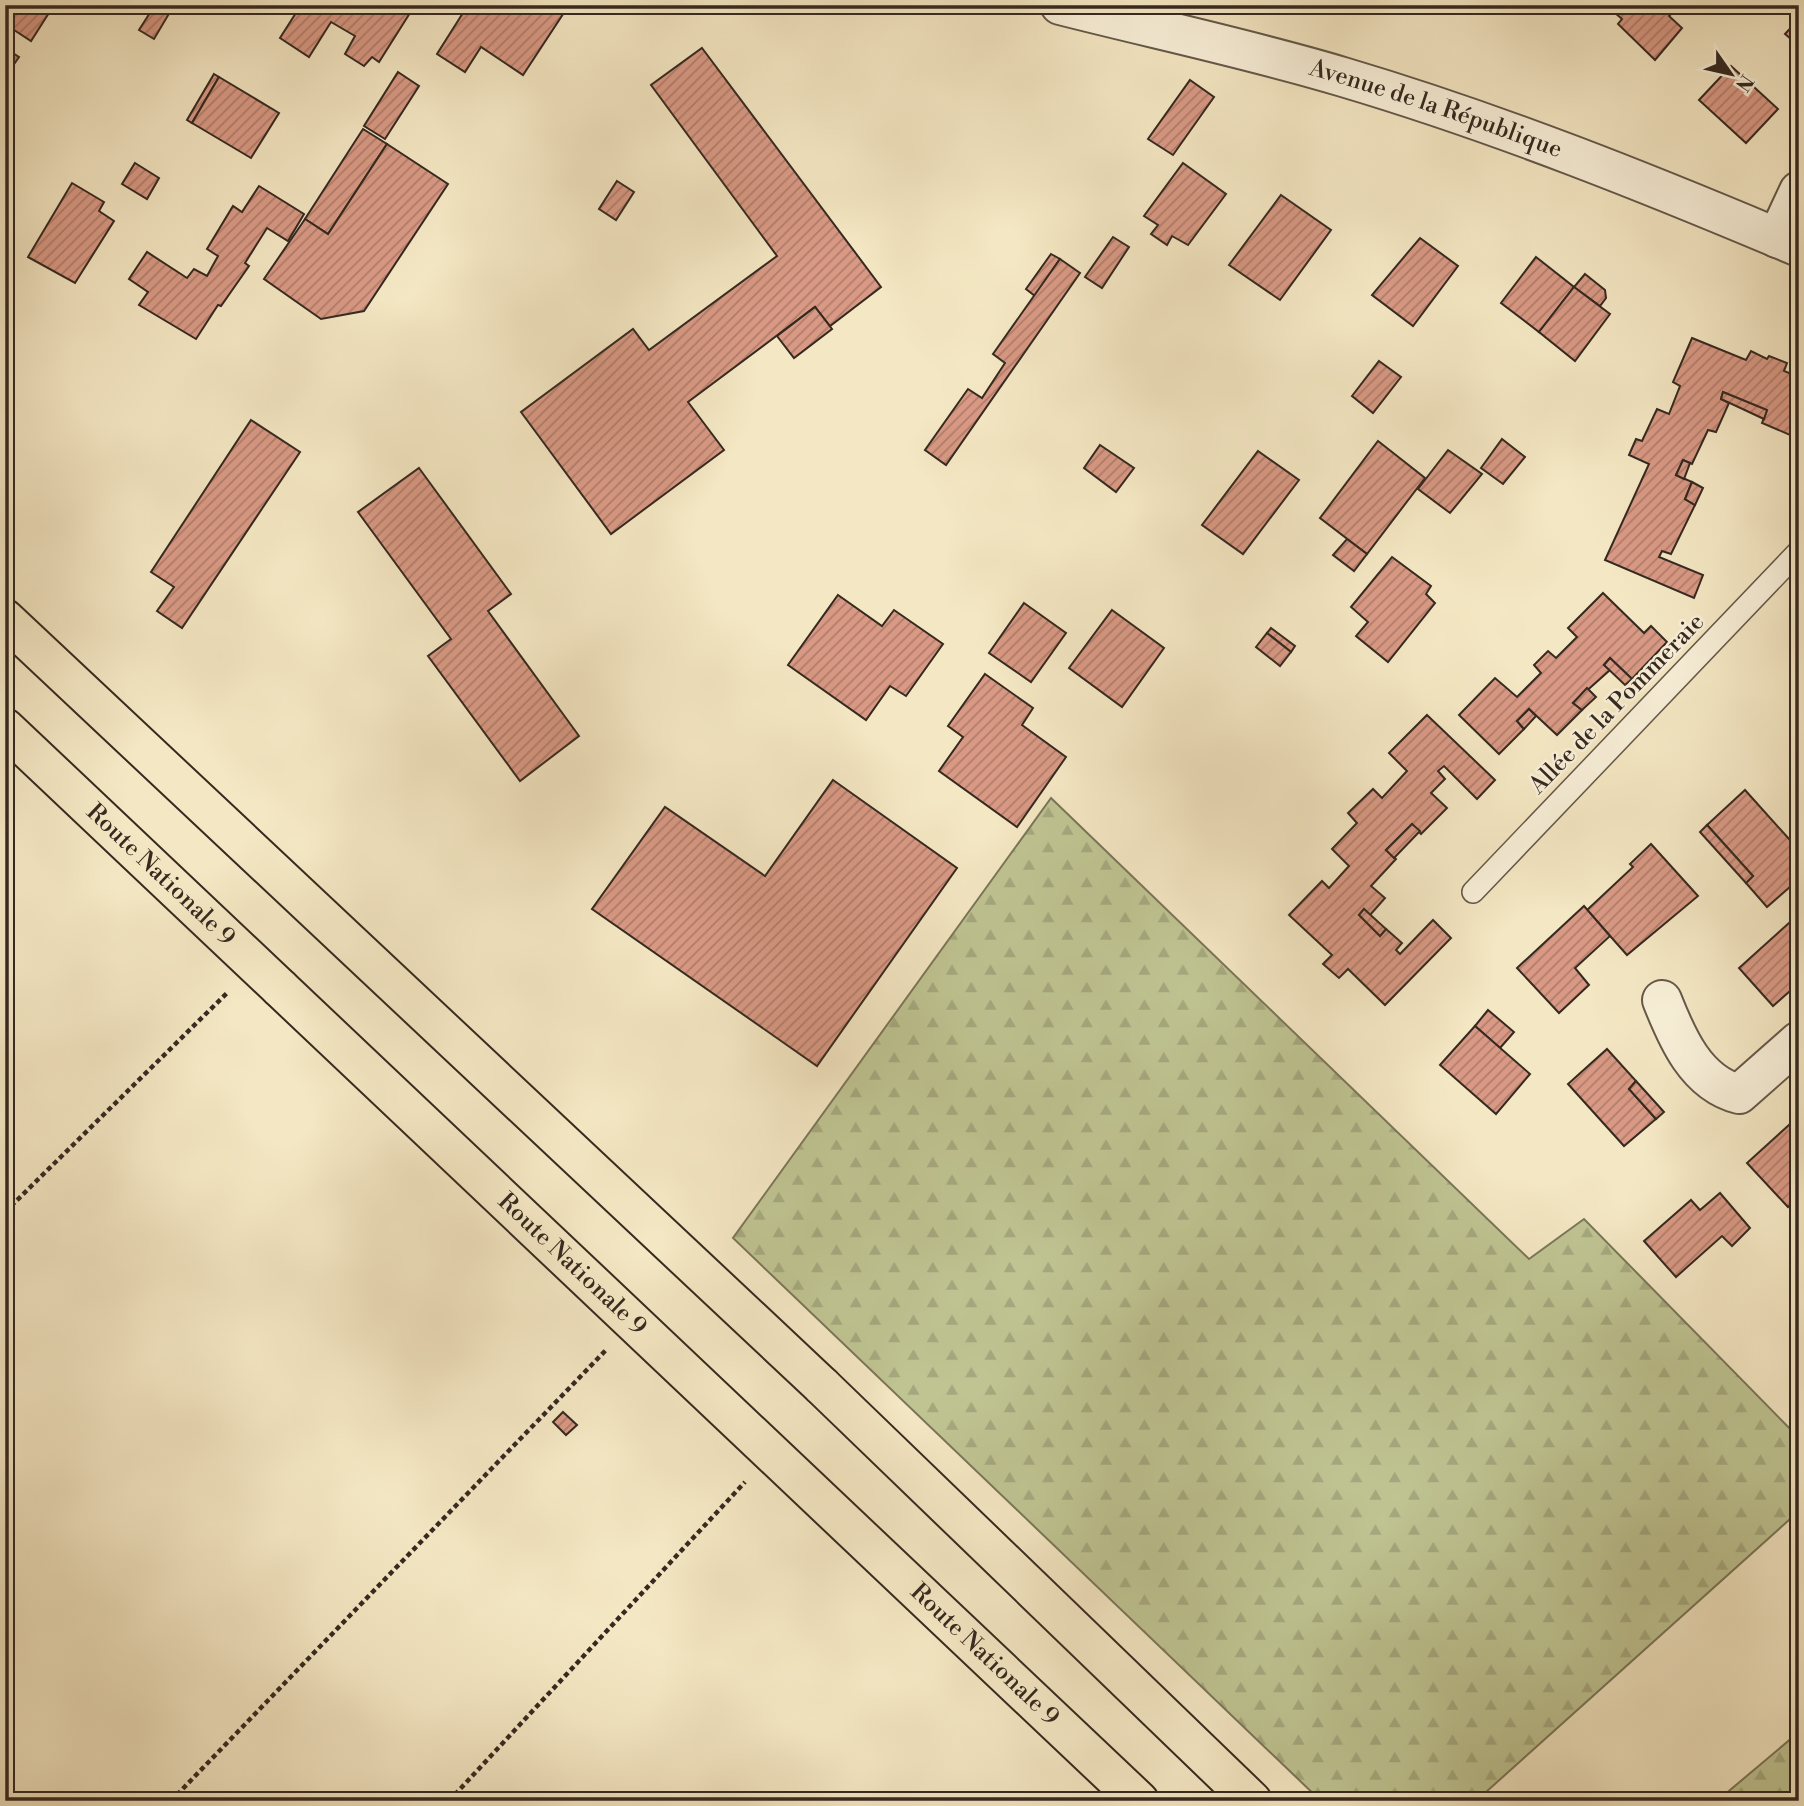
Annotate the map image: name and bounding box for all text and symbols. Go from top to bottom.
north arrow [1696,38,1766,108]
street label: Avenue de la République [1305,53,1566,165]
text: N [1730,70,1758,96]
street label: Allée de la Pommeraie [1522,607,1711,801]
street label: Route Nationale 9 [80,798,241,952]
street label: Route Nationale 9 [491,1187,653,1342]
street label: Route Nationale 9 [904,1577,1065,1732]

